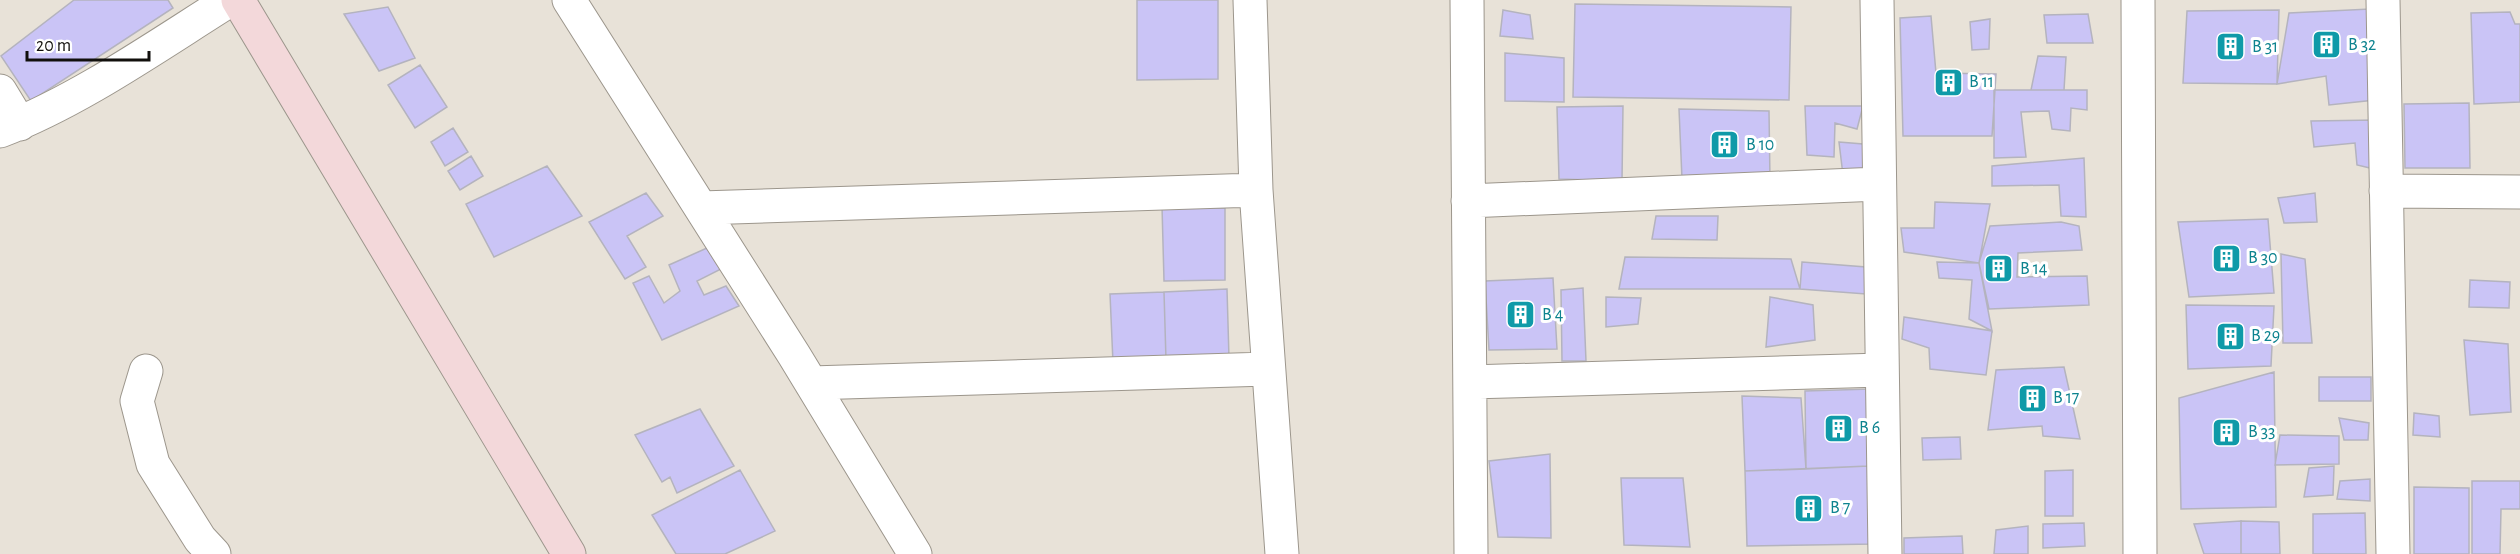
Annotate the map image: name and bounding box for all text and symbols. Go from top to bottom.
scale bar [27,24,148,62]
building icon: B 32 [2311,29,2343,61]
building icon: B 31 [2215,31,2247,63]
place label: B 32 [2348,36,2376,54]
text: 20 m [36,37,71,55]
place label: B 31 [2252,38,2278,56]
building icon: B 11 [1932,66,1964,98]
place label: B 11 [1969,73,1994,91]
building icon: B 10 [1709,129,1741,161]
place label: B 10 [1746,136,1774,154]
building icon: B 30 [2211,242,2243,274]
place label: B 30 [2248,249,2278,267]
building icon: B 14 [1983,253,2015,285]
place label: B 14 [2020,260,2048,278]
building icon: B 4 [1505,299,1537,331]
place label: B 4 [1542,306,1564,324]
building icon: B 29 [2214,320,2246,352]
place label: B 29 [2251,327,2280,345]
building icon: B 17 [2016,382,2048,414]
place label: B 17 [2053,389,2079,407]
building icon: B 6 [1822,412,1854,444]
building icon: B 33 [2211,416,2243,448]
place label: B 6 [1859,419,1880,437]
place label: B 33 [2248,423,2275,441]
building icon: B 7 [1793,492,1825,524]
place label: B 7 [1830,499,1850,517]

